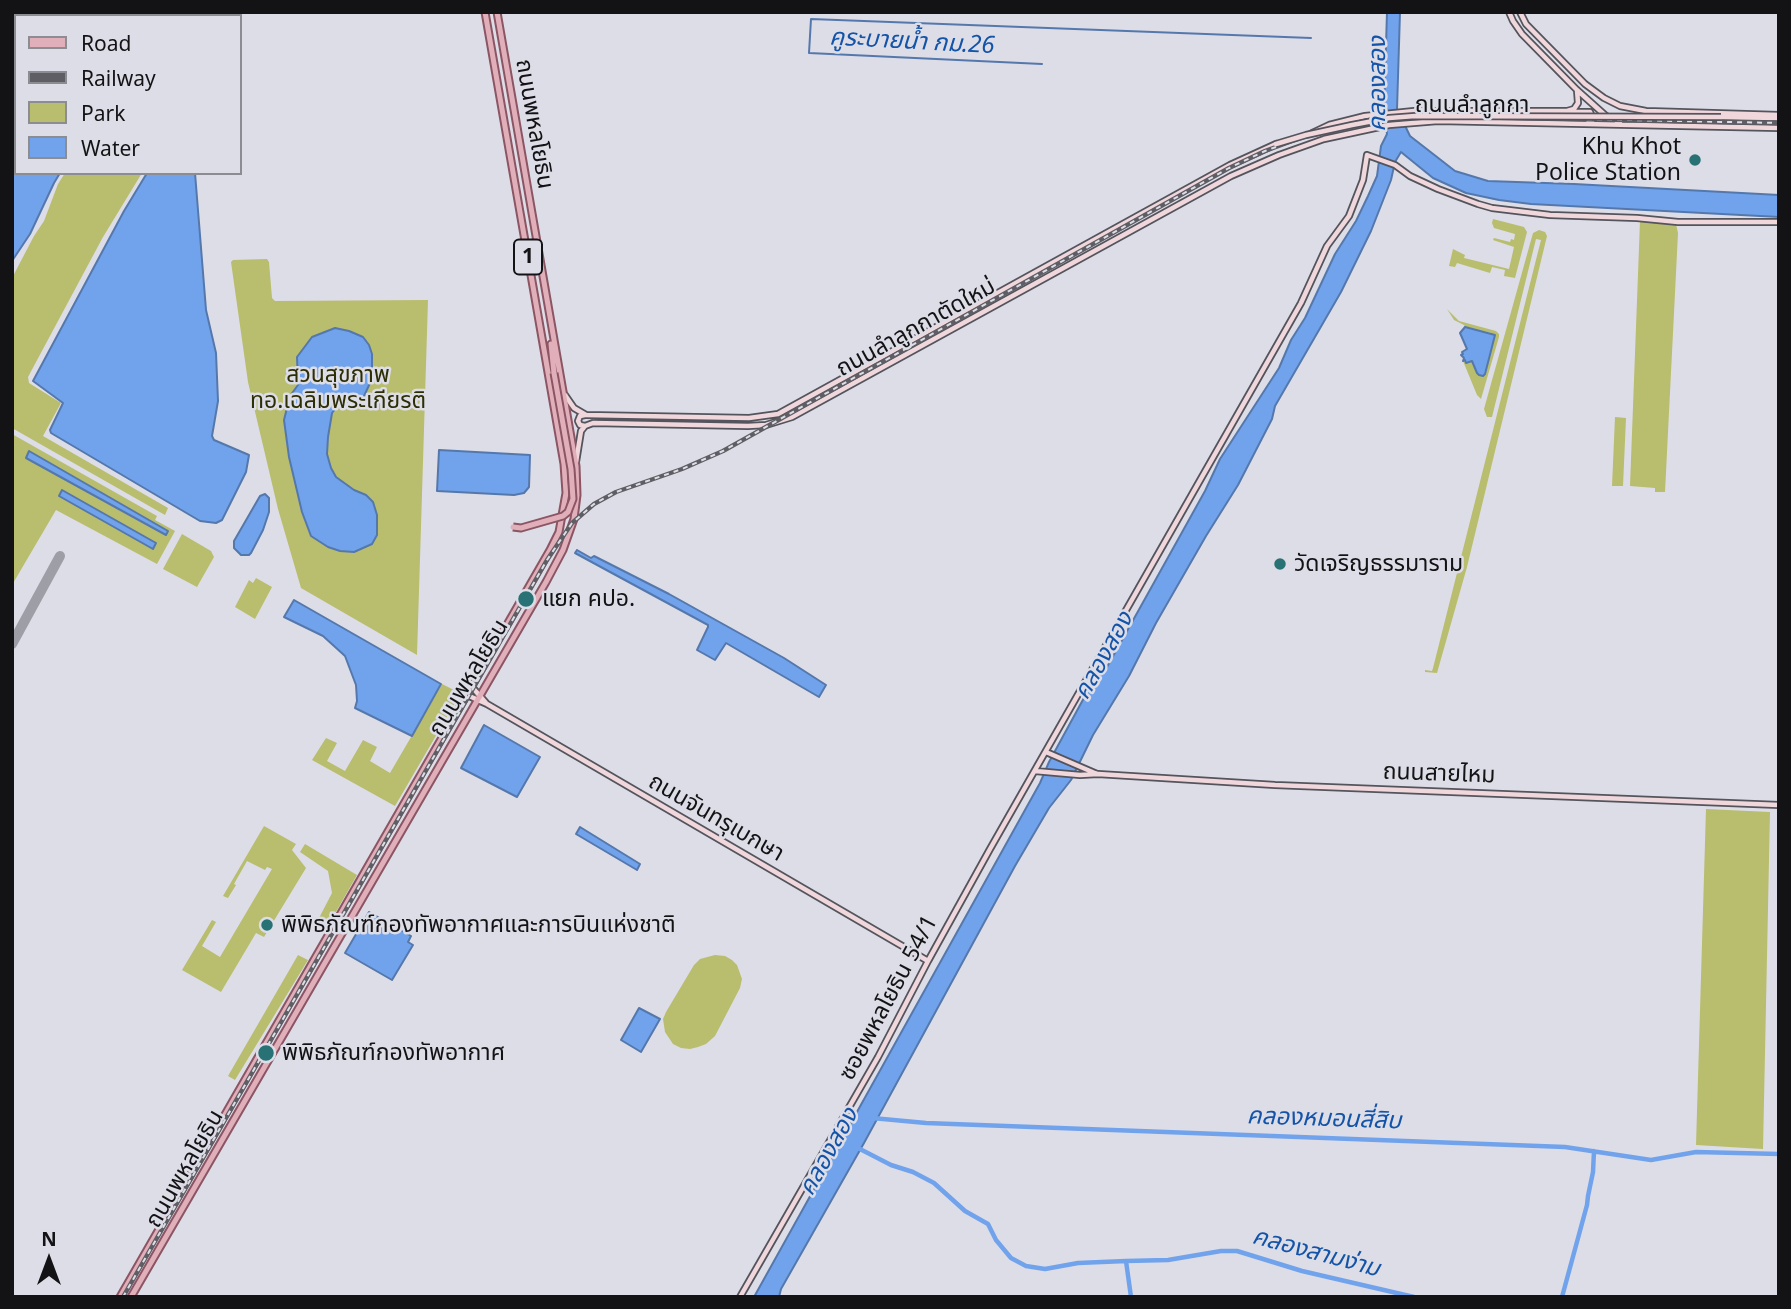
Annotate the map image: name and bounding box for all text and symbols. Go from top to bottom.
legend [14,14,242,175]
water label: คูระบายน้ำ กม.26 [829,23,995,61]
text: Road [81,29,131,57]
water label: คลองสอง [1364,36,1392,132]
street label: ถนนพหลโยธิน [509,57,559,191]
text: Railway [81,64,156,92]
street label: ถนนลำลูกกา [1415,91,1529,119]
text: Park [81,99,125,127]
place label: Khu Khot Police Station [1535,133,1681,187]
text: Water [81,134,140,162]
marker: Khu Khot Police Station [1687,152,1703,168]
road number: 1 [514,240,542,274]
street label: ถนนลำลูกกาตัดใหม่ [832,273,1000,383]
park label: สวนสุขภาพ ทอ.เฉลิมพระเกียรติ [250,361,426,415]
place label: วัดเจริญธรรมาราม [1294,550,1463,578]
marker: วัดเจริญธรรมาราม [1272,556,1288,572]
place label: แยก คปอ. [542,585,635,613]
marker: แยก คปอ. [516,589,536,609]
water label: คลองสอง [1068,607,1140,705]
street label: ถนนพหลโยธิน [423,615,515,741]
street label: ถนนสายไหม [1382,758,1496,790]
street label: ถนนจันทรุเบกษา [643,768,789,868]
place label: พิพิธภัณฑ์กองทัพอากาศและการบินแห่งชาติ [281,911,676,939]
street label: ซอยพหลโยธิน 54/1 [834,911,944,1085]
marker: พิพิธภัณฑ์กองทัพอากาศและการบินแห่งชาติ [259,917,275,933]
place label: พิพิธภัณฑ์กองทัพอากาศ [282,1039,505,1067]
marker: พิพิธภัณฑ์กองทัพอากาศ [256,1043,276,1063]
water label: คลองหมอนสี่สิบ [1246,1102,1402,1136]
water label: คลองสอง [793,1103,865,1201]
street label: ถนนพหลโยธิน [140,1105,230,1233]
water label: คลองสามง่าม [1249,1222,1383,1284]
north arrow [14,1225,84,1295]
text: N [41,1226,57,1252]

